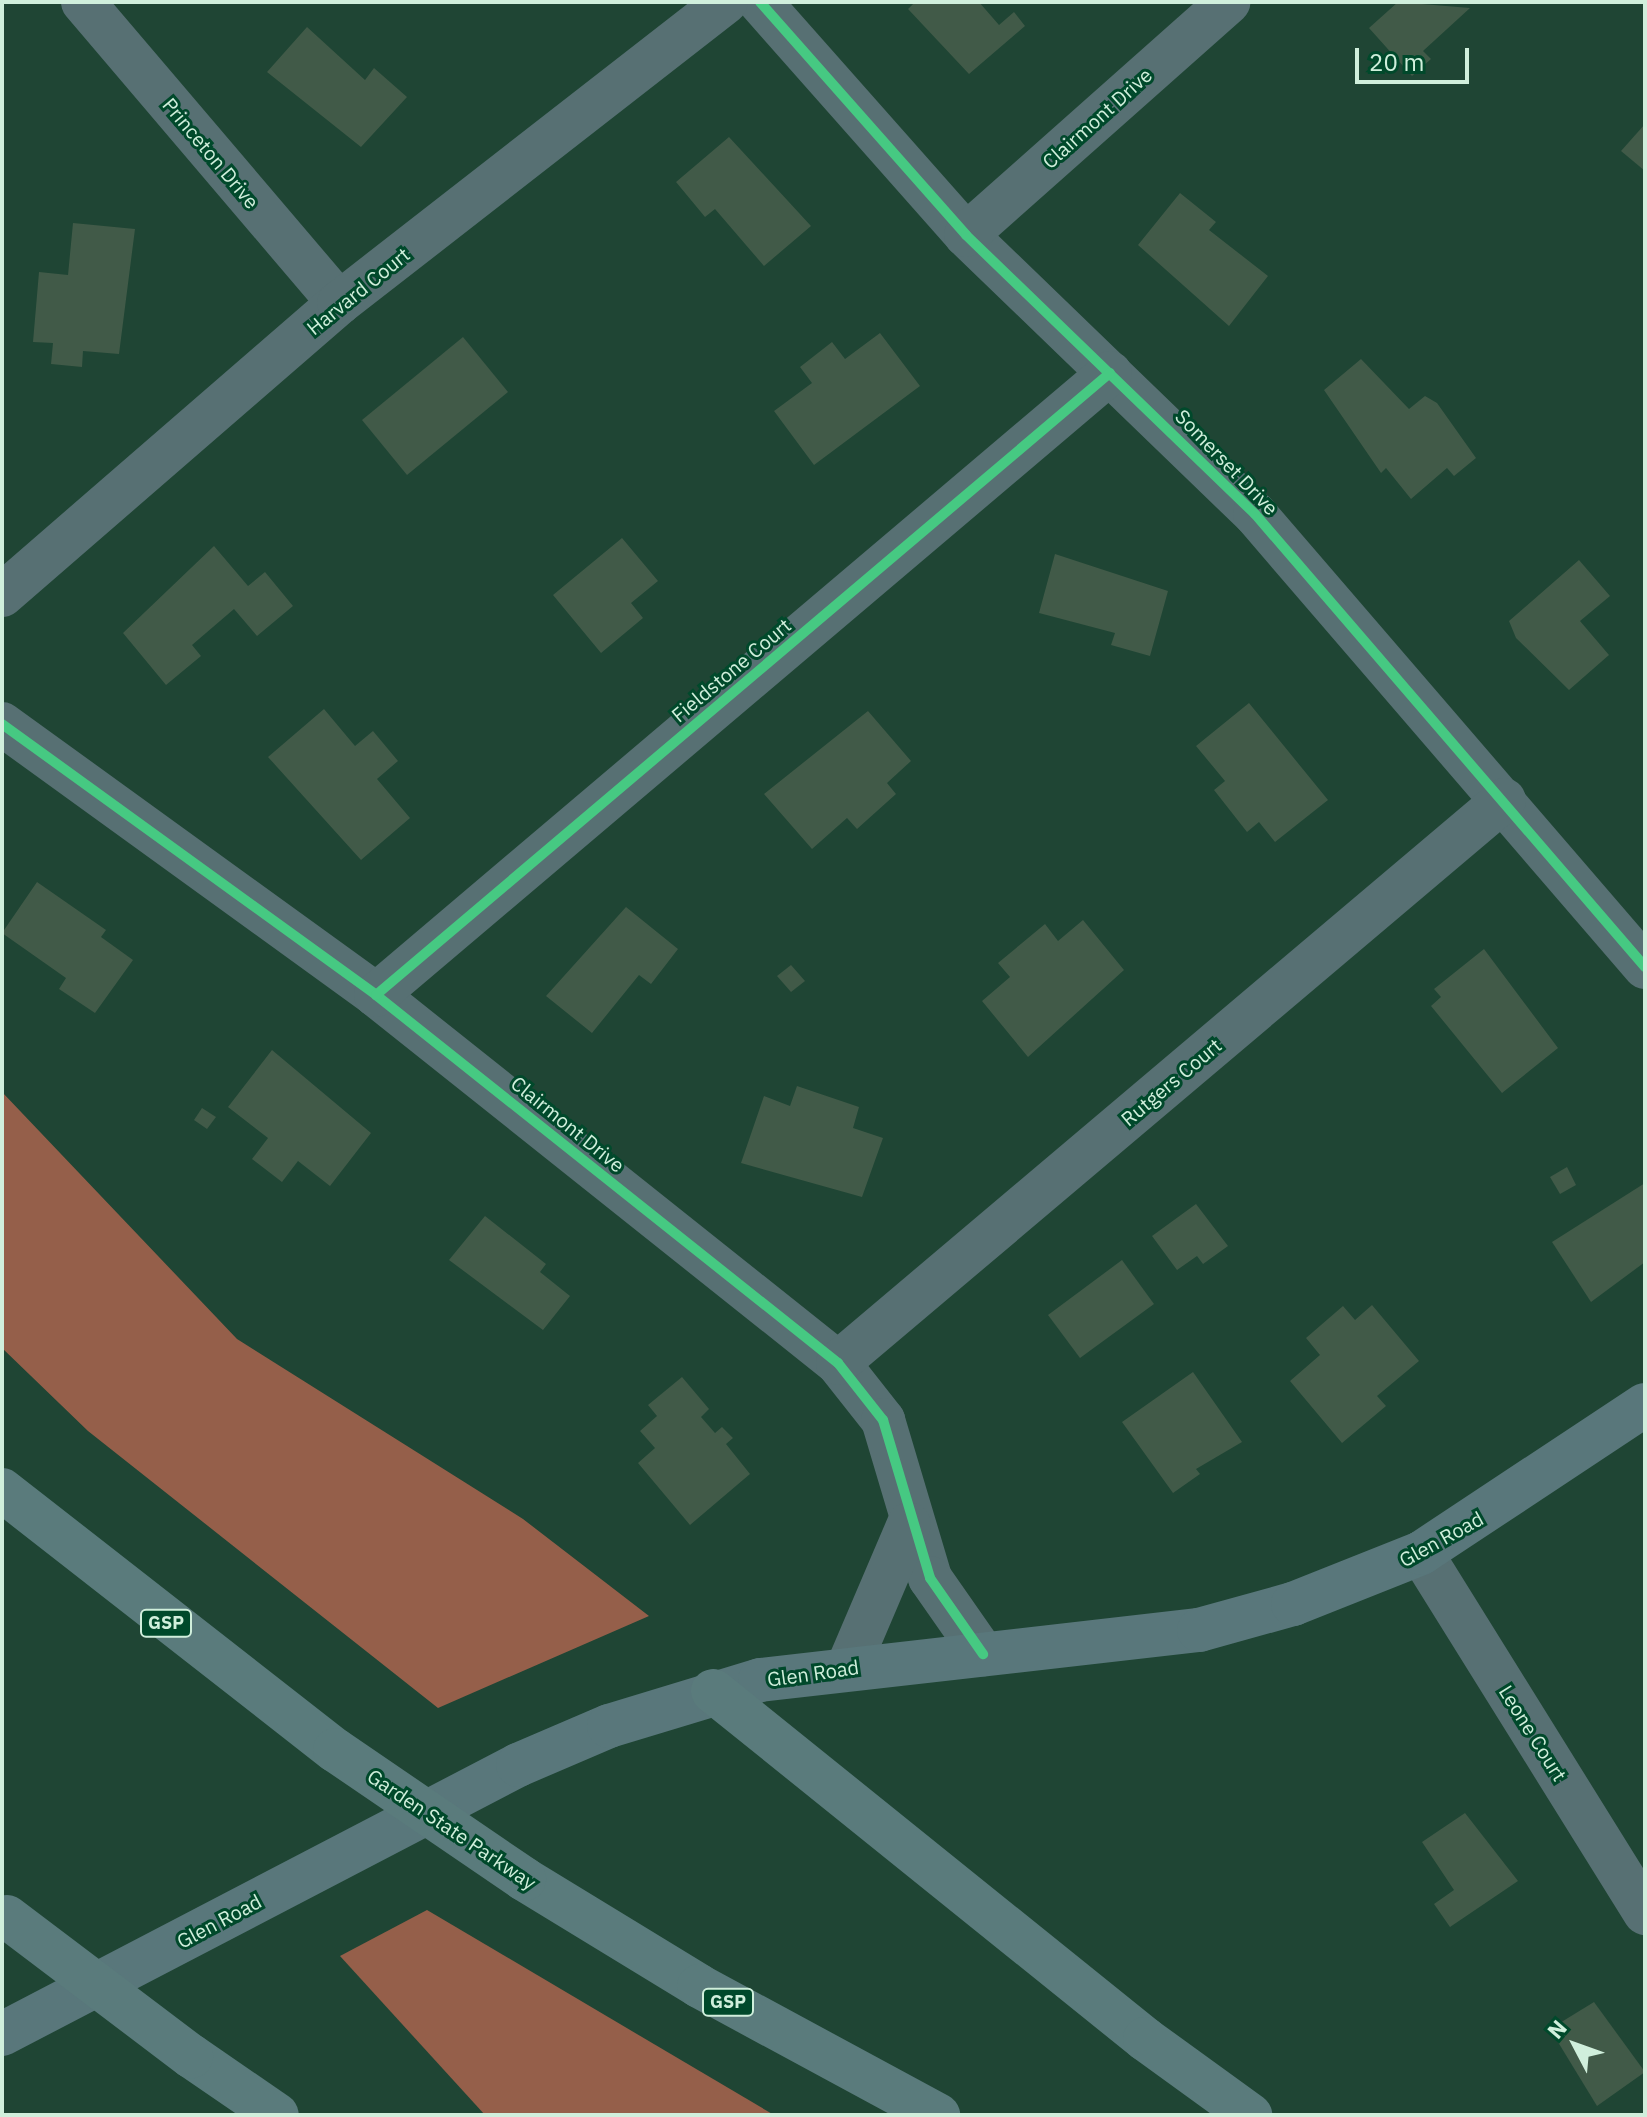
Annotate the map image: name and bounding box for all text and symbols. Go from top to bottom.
scale bar [1359,32,1473,82]
text: 20 m [1369,46,1424,78]
street label: Clairmont Drive [1037,63,1157,173]
street label: Princeton Drive [158,93,264,213]
street label: Harvard Court [302,242,414,340]
street label: Somerset Drive [1171,404,1283,520]
street label: Fieldstone Court [666,613,796,727]
street label: Rutgers Court [1116,1033,1226,1131]
street label: Clairmont Drive [506,1071,630,1177]
street label: Glen Road [1395,1506,1487,1572]
road number: GSP [140,1609,192,1637]
street label: Glen Road [766,1655,860,1691]
street label: Leone Court [1494,1681,1572,1785]
street label: Garden State Parkway [363,1764,541,1894]
street label: Glen Road [173,1889,265,1953]
road number: GSP [702,1988,754,2016]
north arrow [1535,2005,1615,2085]
text: N [1540,2013,1573,2044]

